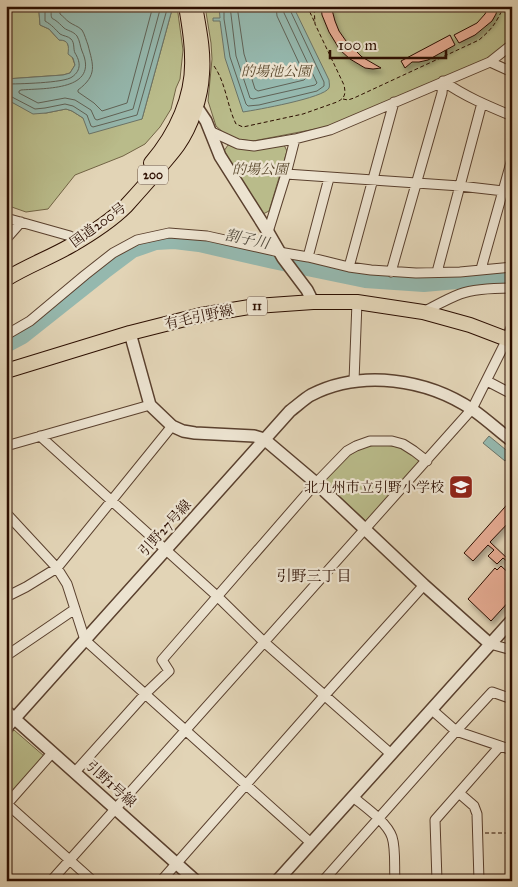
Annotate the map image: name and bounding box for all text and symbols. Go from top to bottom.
scale bar [330,28,447,60]
text: 100 m [338,36,378,54]
park label: 的場池公園 [241,63,313,80]
park label: 的場公園 [232,161,290,178]
road number: 200 [138,166,168,184]
street label: 国道200号 [67,199,129,251]
water label: 割子川 [223,226,273,253]
road number: 11 [247,296,267,316]
street label: 有毛引野線 [163,301,235,333]
school or university icon: 北九州市立引野小学校 [448,474,474,500]
place label: 北九州市立引野小学校 [304,479,444,496]
street label: 引野27号線 [135,496,195,560]
district label: 引野三丁目 [276,567,352,585]
street label: 引野1号線 [82,757,140,811]

